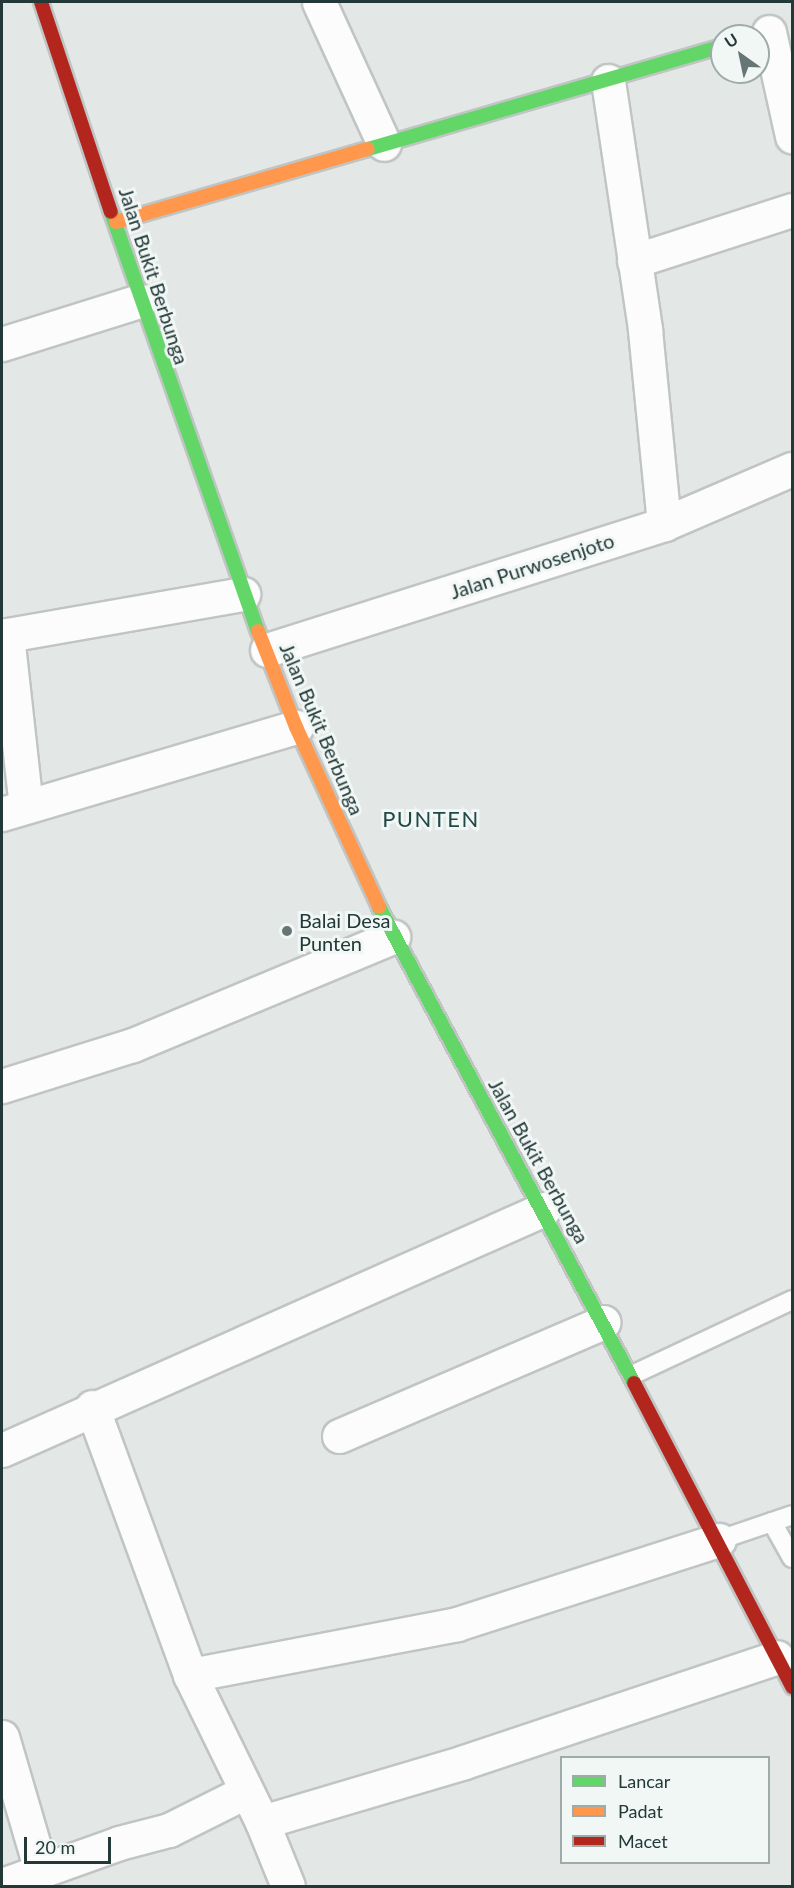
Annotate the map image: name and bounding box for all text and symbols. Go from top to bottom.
north arrow [710,24,770,84]
text: U [721,29,741,51]
street label: Jalan Bukit Berbunga [114,185,194,367]
street label: Jalan Purwosenjoto [447,528,617,604]
street label: Jalan Bukit Berbunga [275,639,369,819]
district label: PUNTEN [382,806,480,832]
place label: Balai Desa Punten [299,908,391,955]
marker: Balai Desa Punten [280,924,294,938]
street label: Jalan Bukit Berbunga [484,1074,594,1248]
legend [560,1756,770,1864]
text: Lancar [618,1770,670,1792]
text: Padat [618,1800,663,1822]
scale bar [27,1825,114,1863]
text: Macet [618,1830,668,1852]
text: 20 m [35,1836,75,1858]

